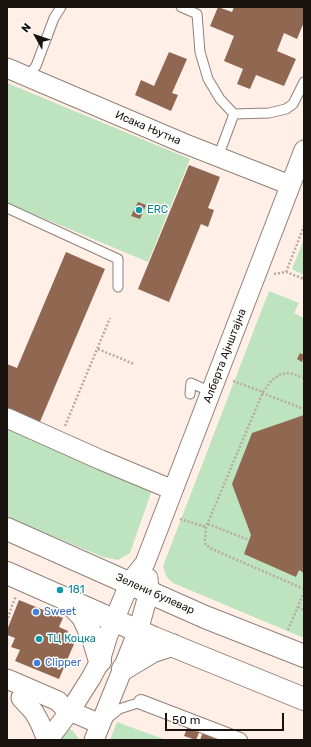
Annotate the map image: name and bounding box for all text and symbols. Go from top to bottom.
north arrow [16,16,56,56]
text: N [19,21,34,35]
street label: Исака Њутна [113,108,183,148]
place label: ERC [147,203,168,217]
marker: ERC [134,205,144,215]
street label: Алберта Ајнштајна [201,307,249,405]
street label: Зелени булевар [113,571,197,617]
place label: 181 [68,583,84,597]
marker: 181 [55,585,65,595]
place label: Sweet [44,605,76,619]
marker: Sweet [31,607,41,617]
place label: ТЦ Коцка [47,632,96,646]
marker: ТЦ Коцка [34,634,44,644]
place label: Clipper [45,656,81,670]
marker: Clipper [32,658,42,668]
scale bar [167,705,286,731]
text: 50 m [172,713,200,727]

